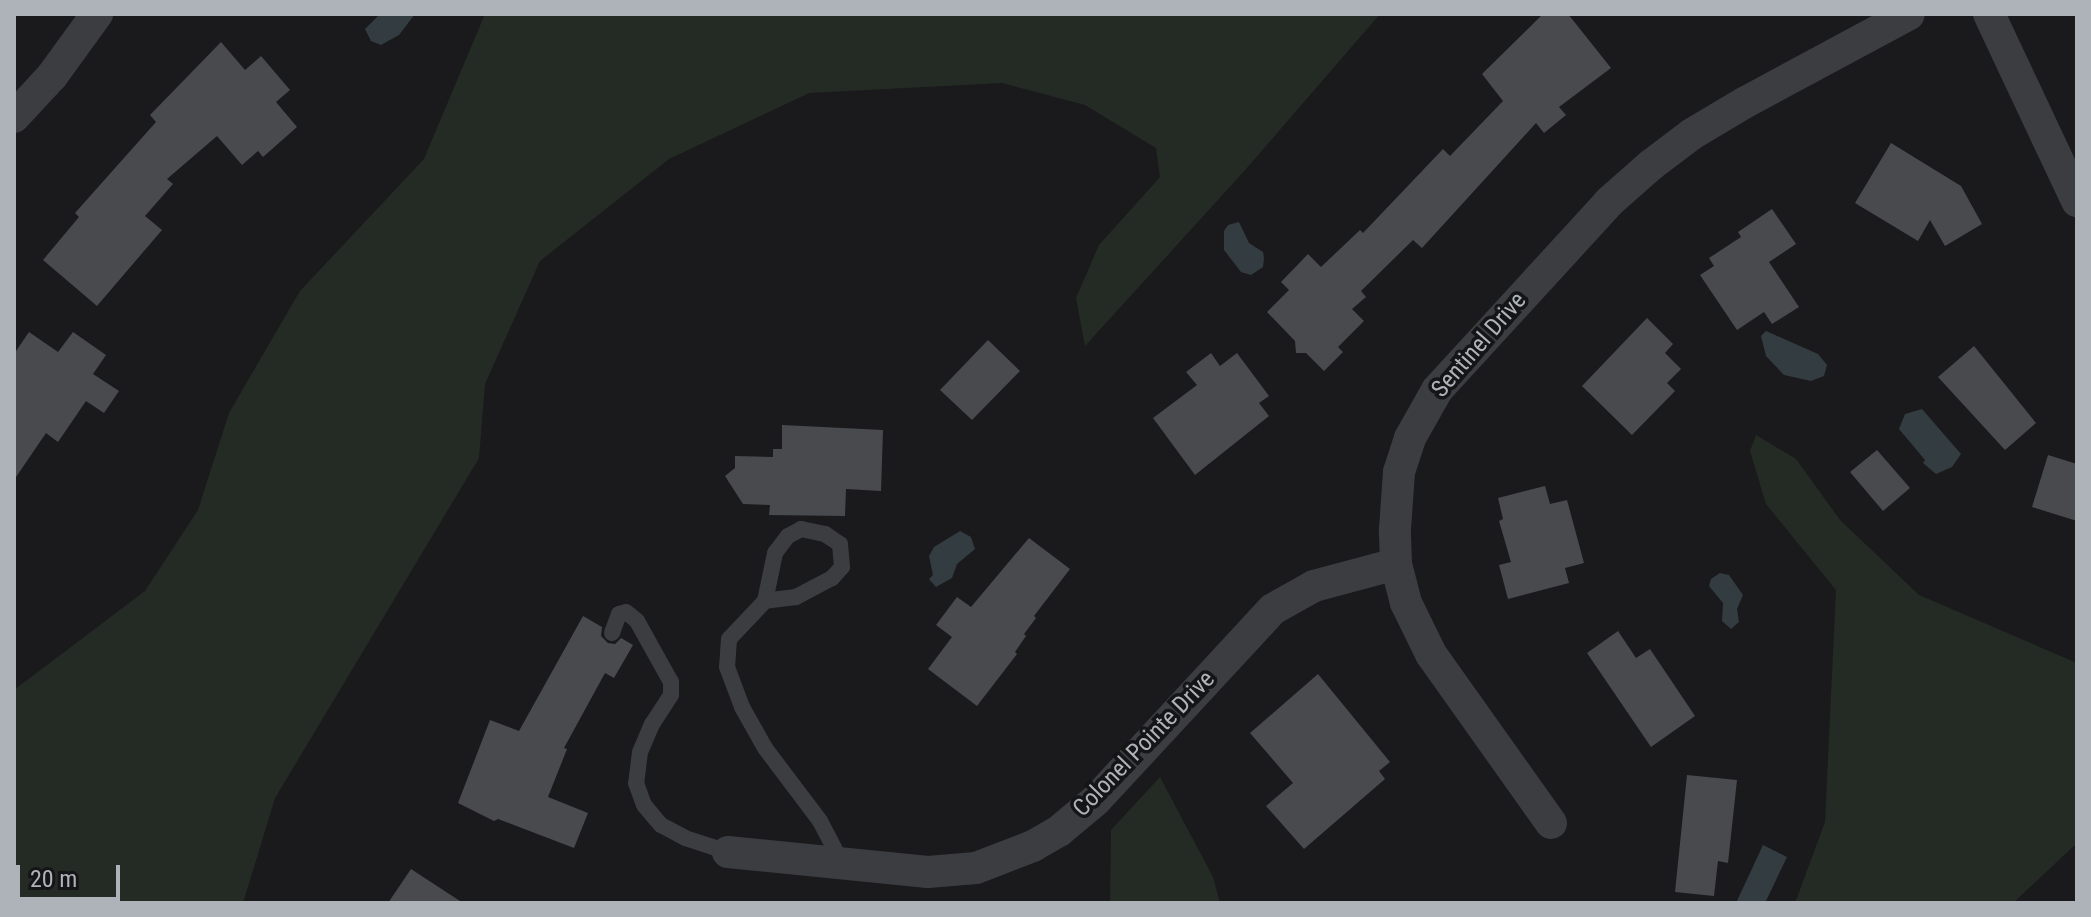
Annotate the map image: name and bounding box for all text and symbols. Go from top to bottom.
street label: Sentinel Drive [1426,287,1532,403]
street label: Colonel Pointe Drive [1067,665,1221,823]
scale bar [20,849,124,899]
text: 20 m [30,865,77,893]

